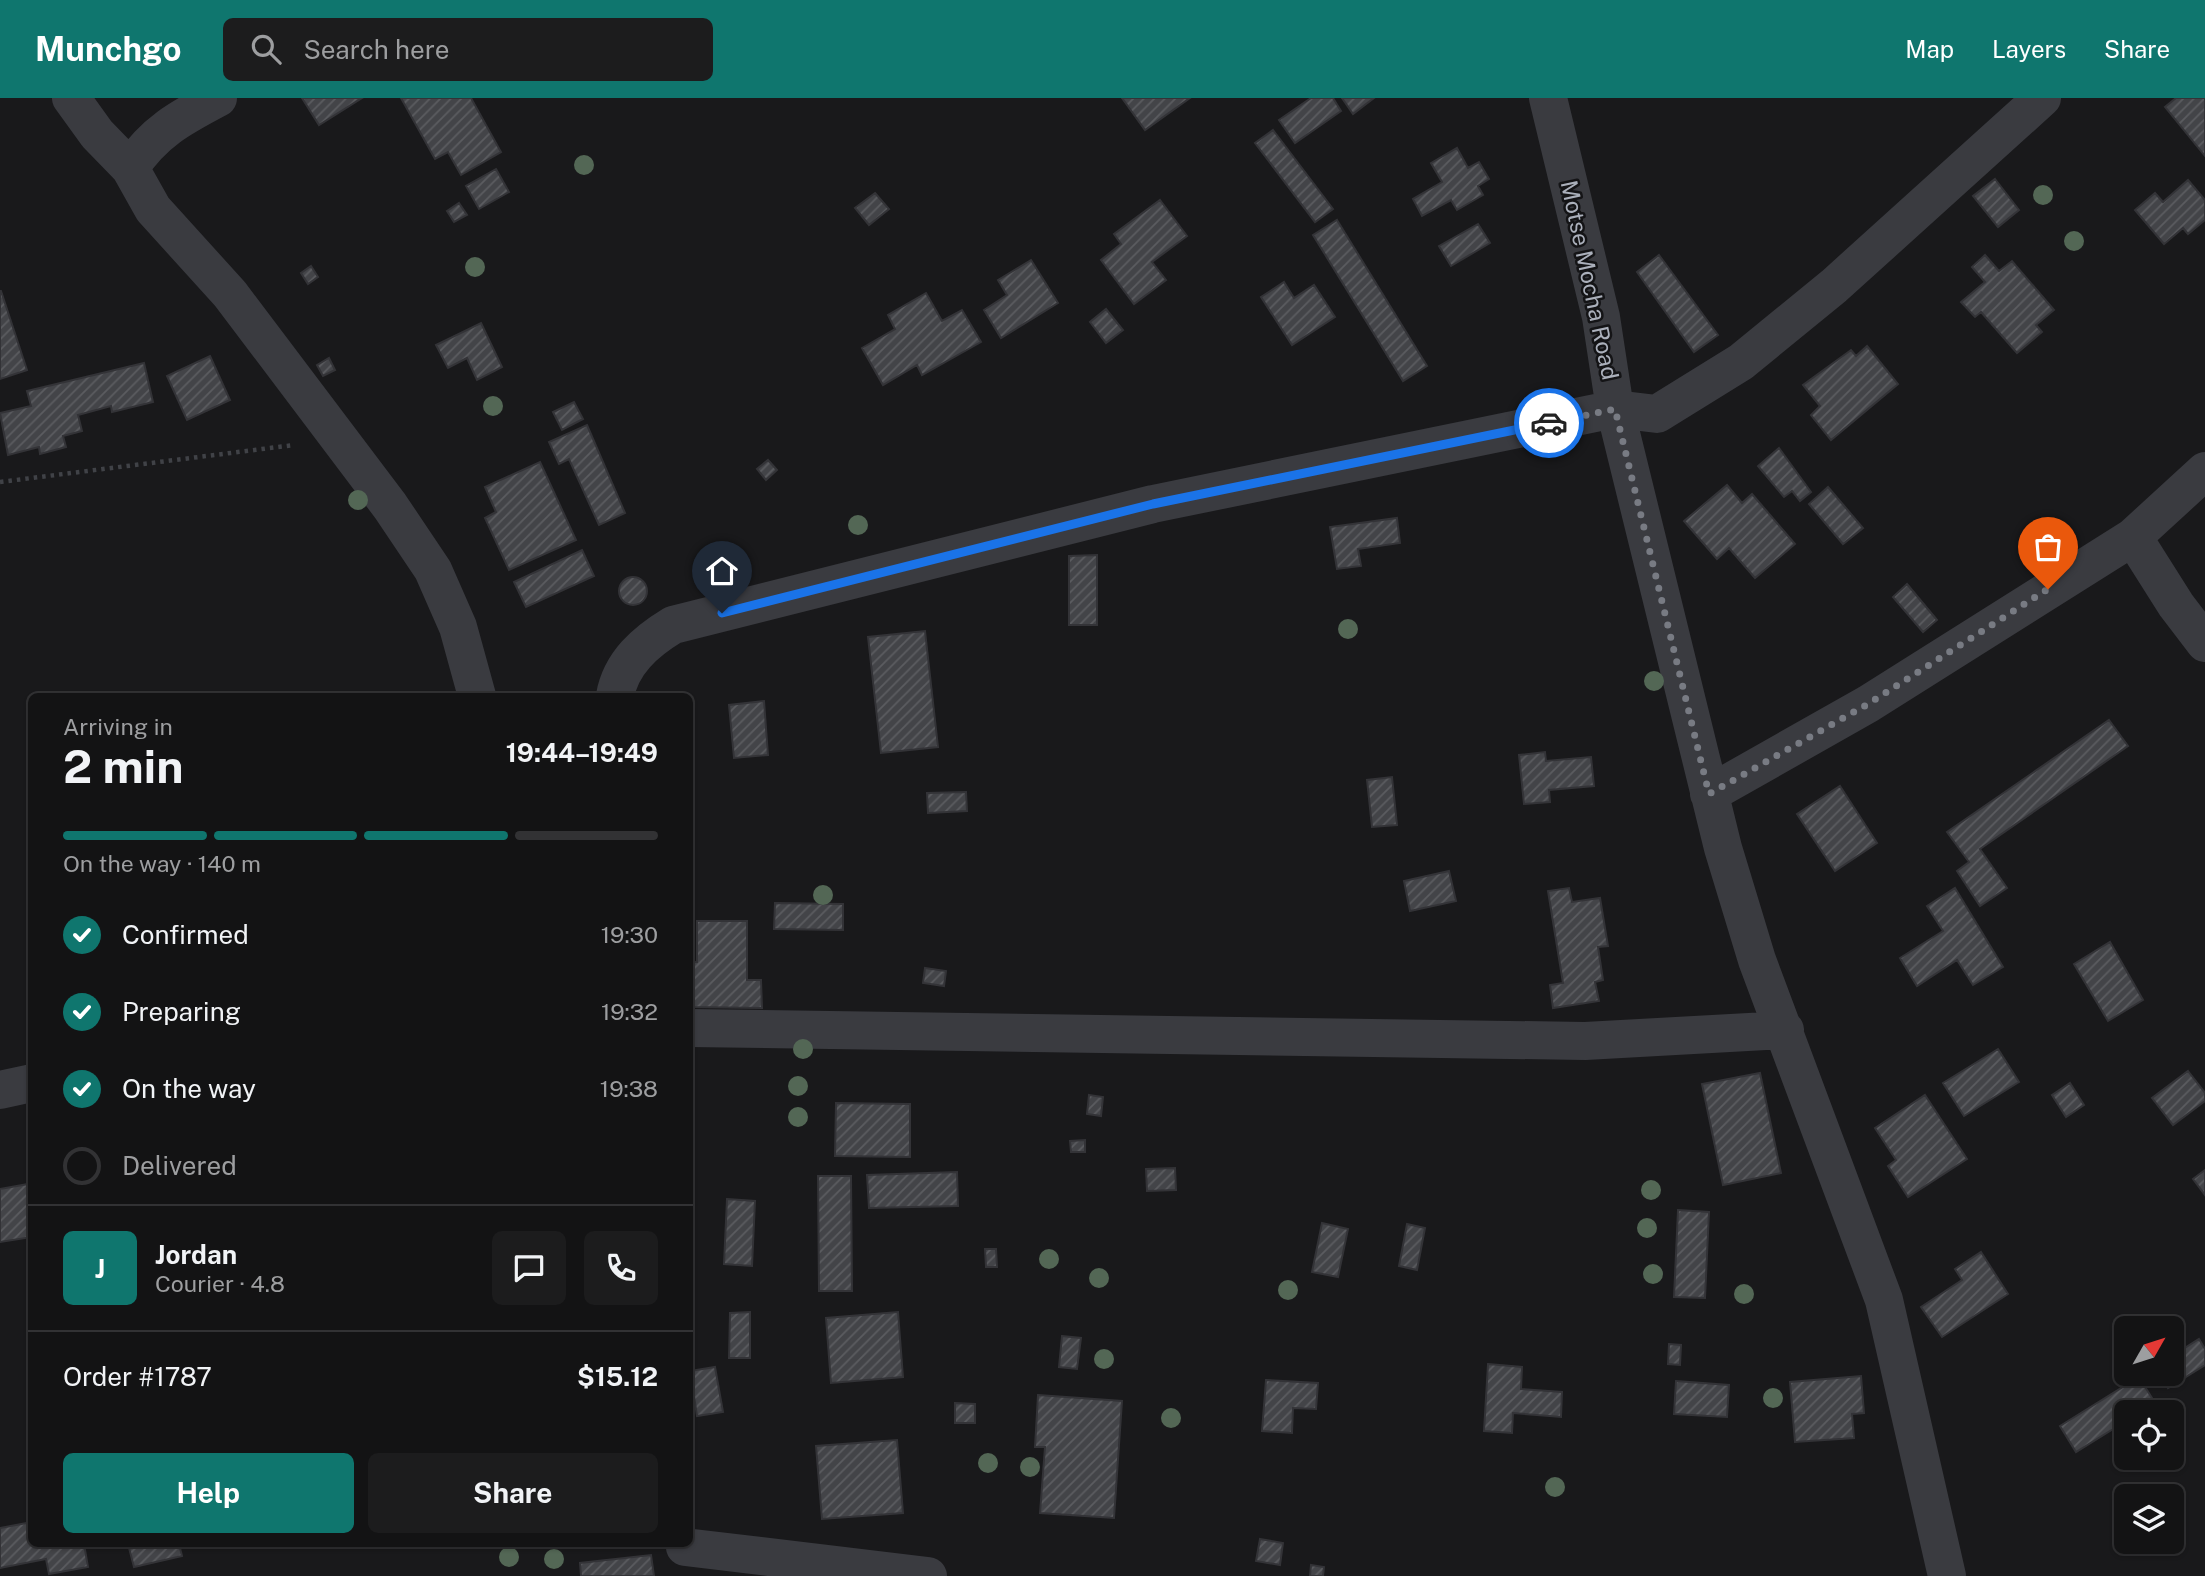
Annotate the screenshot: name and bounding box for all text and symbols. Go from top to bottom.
search box [223,18,713,81]
text: Munchgo [35,30,181,68]
icon: search [247,30,285,68]
text: Search here [303,34,449,65]
text: Map [1905,35,1954,63]
text: Layers [1992,35,2066,63]
text: Share [2104,35,2170,63]
street label: Motse Mocha Road [1556,178,1624,382]
courier [1514,388,1584,458]
icon: car [1530,404,1568,442]
pin [2018,517,2078,589]
icon: bag [2029,528,2067,566]
pin [692,541,752,613]
icon: home [703,552,741,590]
text: Arriving in [63,713,173,740]
text: 19:44–19:49 [506,737,658,768]
text: 2 min [63,739,183,793]
text: On the way · 140 m [63,850,261,877]
icon: check [63,916,101,954]
text: Confirmed [122,919,249,950]
text: 19:30 [601,921,658,948]
icon: check [63,993,101,1031]
text: Preparing [122,996,241,1027]
text: 19:32 [601,998,658,1025]
icon: check [63,1070,101,1108]
text: On the way [122,1073,256,1104]
text: 19:38 [600,1075,658,1102]
text: Delivered [122,1150,237,1181]
button: chat [492,1231,566,1305]
button: phone [584,1231,658,1305]
text: Jordan [155,1239,237,1270]
text: J [95,1253,105,1284]
text: Courier · 4.8 [155,1270,285,1297]
north arrow [2114,1316,2184,1386]
map controls [2114,1316,2184,1554]
text: Order #1787 [63,1361,212,1392]
text: $15.12 [577,1361,658,1392]
button: locate [2114,1400,2184,1470]
button: Help [63,1453,354,1533]
button: Share [368,1453,658,1533]
button: layers [2114,1484,2184,1554]

